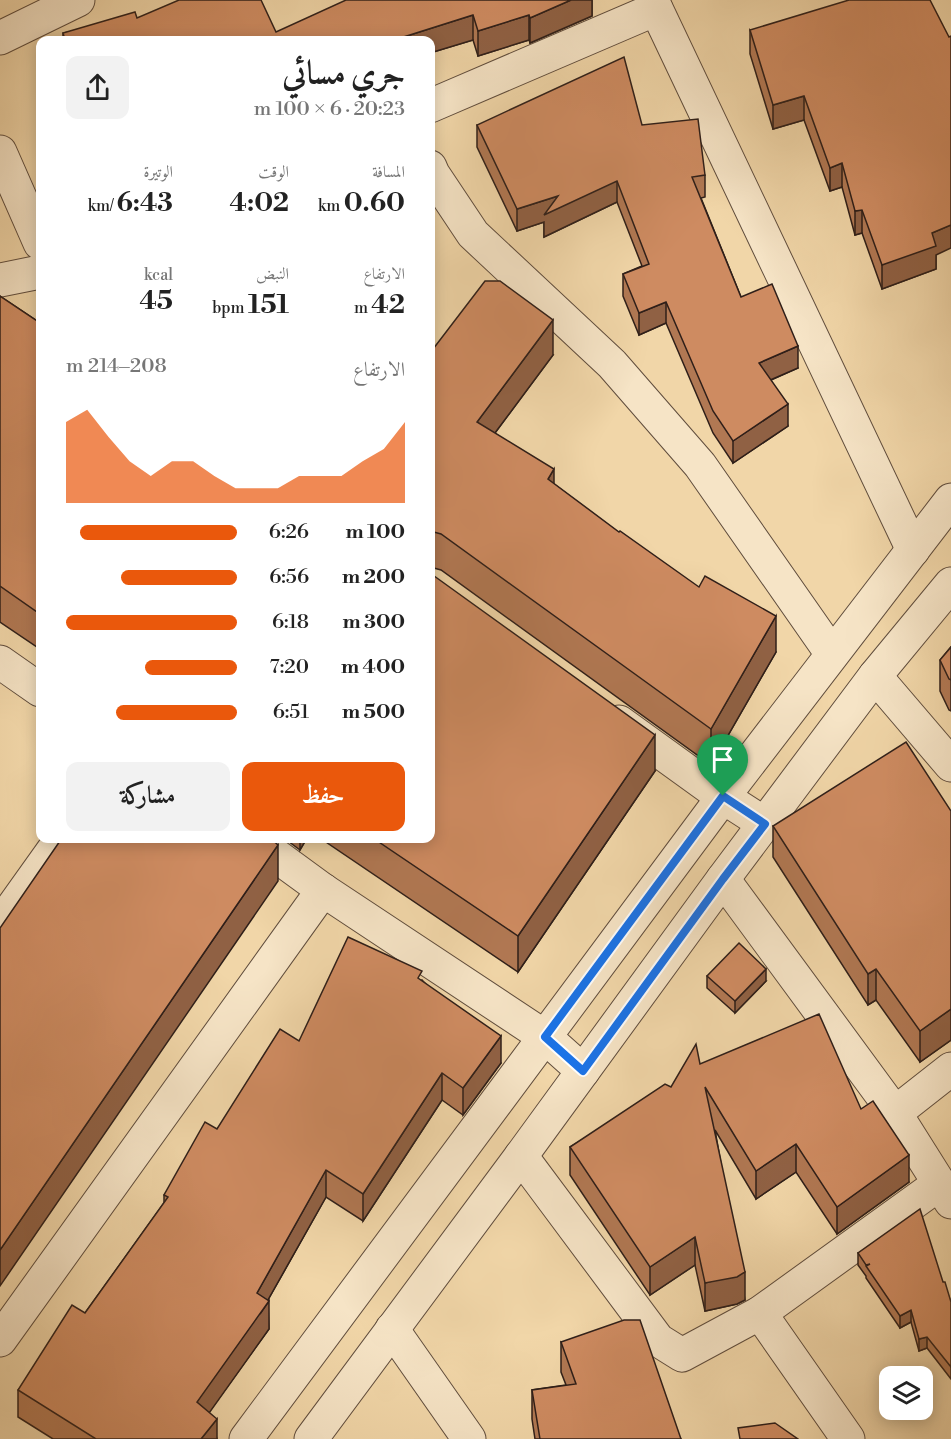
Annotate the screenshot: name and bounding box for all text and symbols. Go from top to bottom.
text: جري مسائي [282,54,405,95]
button: share [66,56,129,119]
text: 20:23 · 6 × 100 m [254,97,405,122]
text: الوتيرة [143,162,173,182]
text: الوقت [258,162,289,182]
text: المسافة [372,162,405,182]
text: 6:43 [116,187,173,219]
text: 4:02 [230,187,289,219]
text: 0.60 [344,187,405,219]
text: /km [88,196,116,216]
text: km [318,196,344,216]
text: النبض [256,264,289,284]
text: الارتفاع [363,264,405,284]
text: kcal [144,265,173,285]
text: 45 [139,285,173,317]
text: 151 [248,289,289,321]
text: 42 [371,289,405,321]
text: bpm [212,298,248,318]
text: m [354,298,371,318]
text: 208–214 m [66,354,167,379]
text: الارتفاع [353,358,405,383]
text: 6:26 [269,520,309,545]
text: 100 m [346,520,405,545]
text: 6:56 [269,565,309,590]
text: 200 m [342,565,405,590]
text: 6:18 [272,610,309,635]
text: 300 m [342,610,405,635]
text: 7:20 [270,655,309,680]
text: 400 m [341,655,405,680]
text: 6:51 [273,700,309,725]
text: 500 m [342,700,405,725]
pin [697,734,748,796]
icon: arrive [706,743,739,776]
button: مشاركة [66,762,230,831]
button: حفظ [242,762,405,831]
map controls [879,1366,933,1420]
button: layers [879,1366,933,1420]

